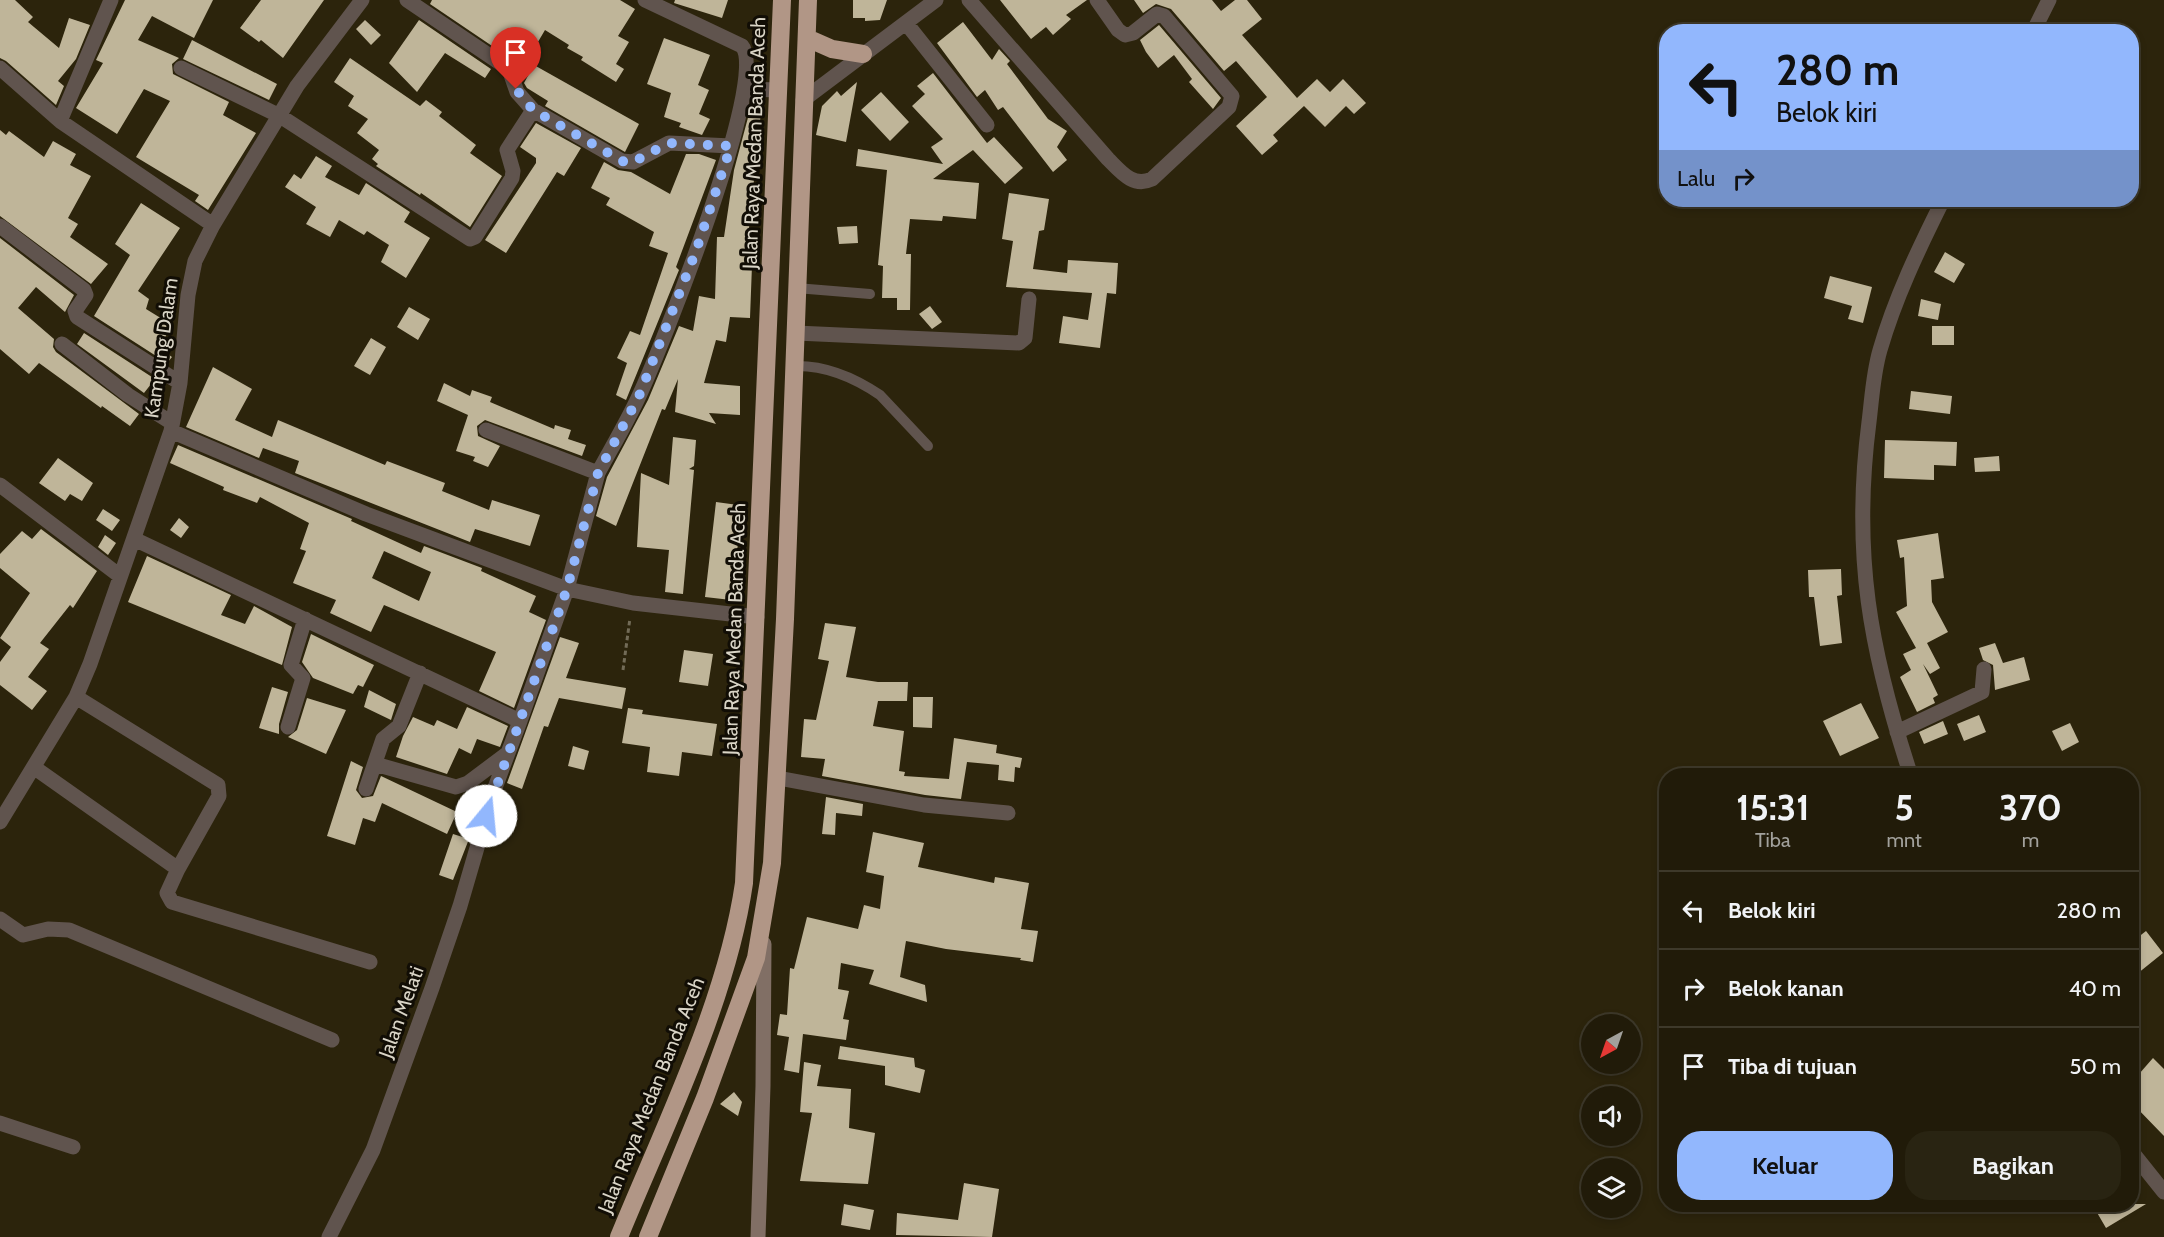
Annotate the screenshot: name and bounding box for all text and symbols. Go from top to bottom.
street label: Jalan Raya Medan Banda Aceh [738,16,770,271]
pin [490,27,541,89]
icon: arrive [499,36,532,69]
text: 280 m [1776,44,1899,96]
icon: left [1677,48,1755,126]
text: Belok kiri [1776,96,1877,129]
icon: right [1727,162,1760,195]
text: Lalu [1677,165,1715,192]
street label: Kampung Dalam [139,276,183,420]
street label: Jalan Raya Medan Banda Aceh [718,502,750,757]
position arrow [454,784,518,848]
text: 15:31 [1736,785,1809,829]
text: 5 [1895,785,1914,829]
text: 370 [1999,785,2062,829]
text: Tiba [1755,828,1790,852]
text: mnt [1887,828,1922,852]
text: m [2022,828,2039,852]
icon: left [1677,894,1710,927]
text: Belok kiri [1728,897,1815,924]
text: 280 m [2057,897,2121,924]
street label: Jalan Melati [373,963,429,1062]
icon: right [1677,972,1710,1005]
street label: Jalan Raya Medan Banda Aceh [592,973,709,1217]
text: Belok kanan [1728,975,1844,1002]
text: 40 m [2069,975,2121,1002]
north arrow [1581,1014,1641,1074]
map controls [1581,1014,1641,1218]
icon: arrive [1677,1050,1710,1083]
text: Tiba di tujuan [1728,1053,1857,1080]
text: 50 m [2069,1053,2121,1080]
button: sound [1581,1086,1641,1146]
button: Keluar [1677,1131,1893,1200]
button: Bagikan [1905,1131,2121,1200]
button: layers [1581,1158,1641,1218]

